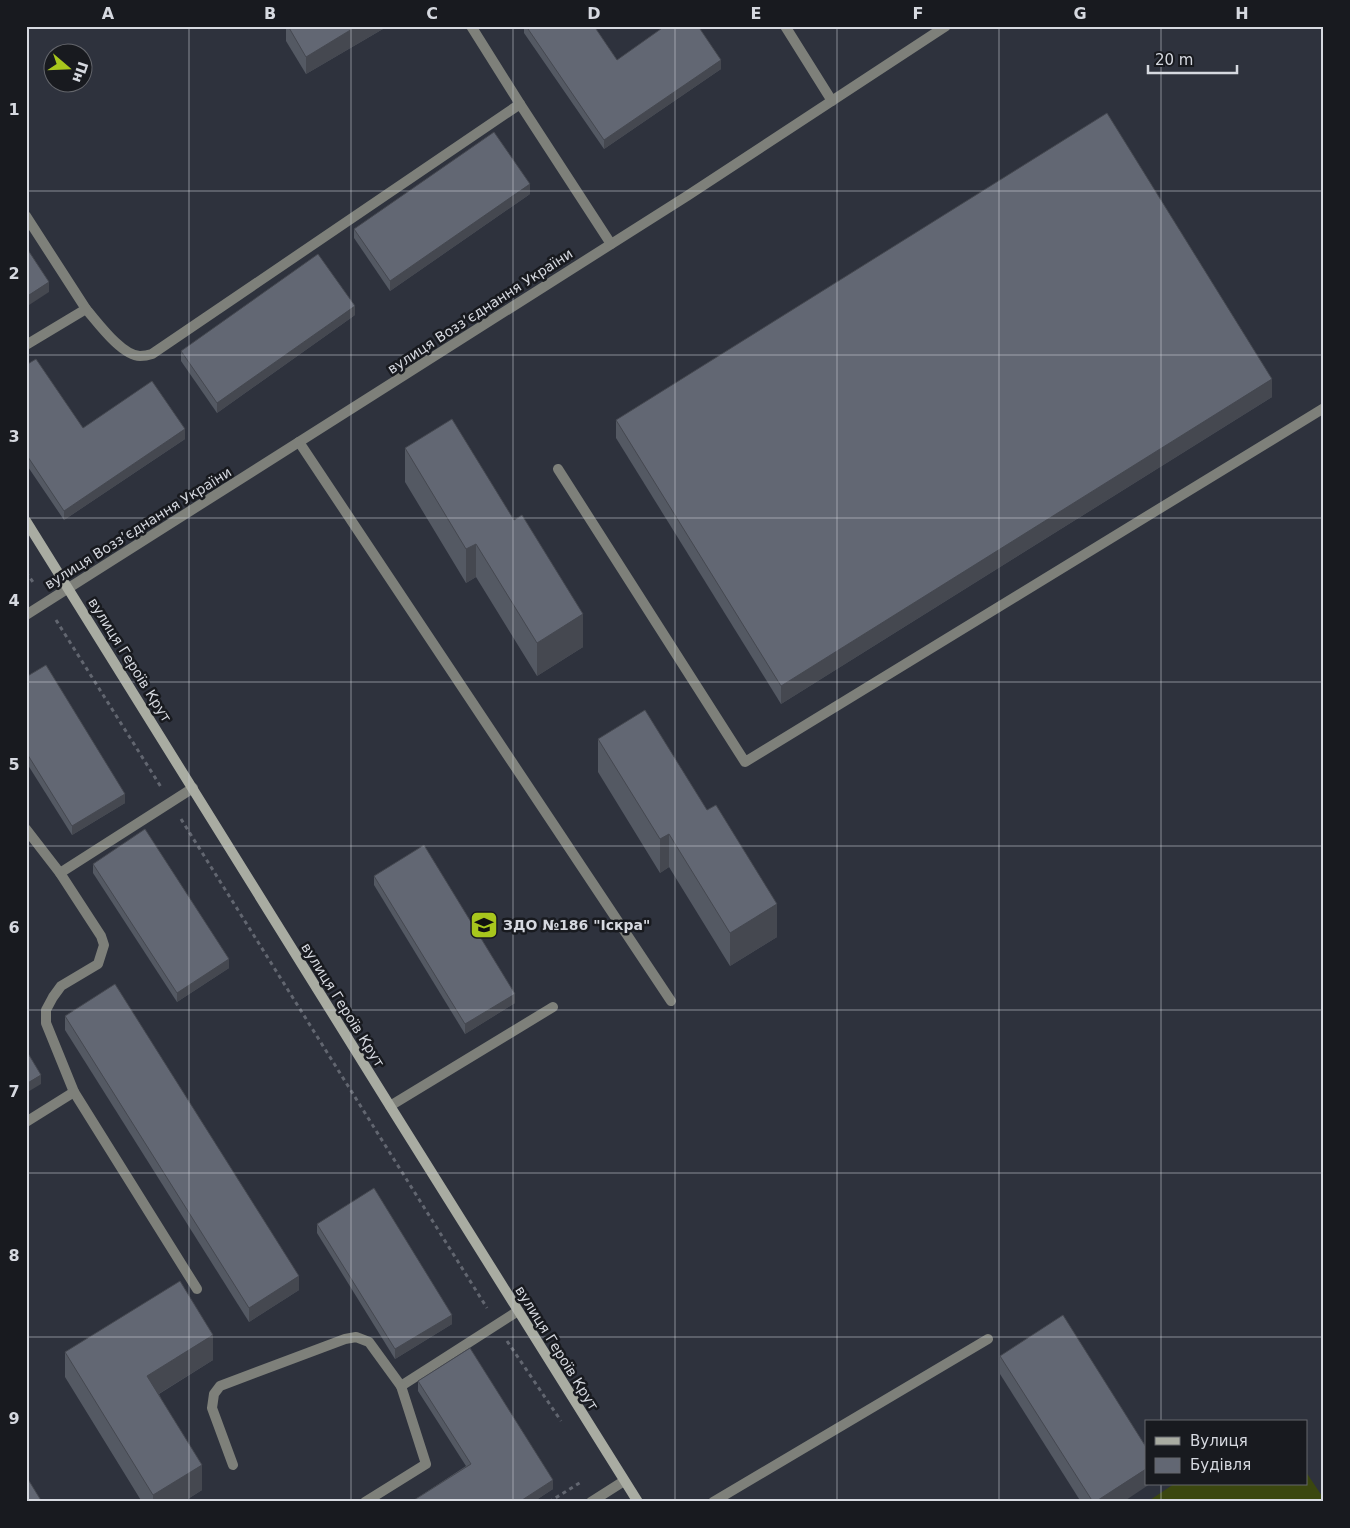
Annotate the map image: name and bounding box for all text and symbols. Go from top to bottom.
text: A [102,4,115,23]
text: B [264,4,276,23]
text: C [426,4,438,23]
text: D [587,4,601,23]
text: E [751,4,761,23]
text: F [913,4,923,23]
text: G [1073,4,1087,23]
text: H [1235,4,1249,23]
north arrow [42,42,92,92]
scale bar [1148,42,1236,74]
text: 20 m [1155,51,1193,69]
text: Пн [69,60,91,85]
text: 1 [8,100,20,119]
street label: вулиця Воззʼєднання України [384,245,576,377]
text: 2 [8,264,20,283]
text: 3 [8,427,20,446]
street label: вулиця Воззʼєднання України [42,464,234,592]
text: 4 [8,591,20,610]
street label: вулиця Героїв Крут [85,595,175,725]
text: 5 [8,755,20,774]
school or university icon: ЗДО №186 "Іскра" [469,910,499,940]
place label: ЗДО №186 "Іскра" [503,917,650,933]
text: 6 [8,918,20,937]
street label: вулиця Героїв Крут [298,940,388,1070]
text: 7 [8,1082,20,1101]
text: 8 [8,1246,20,1265]
street label: вулиця Героїв Крут [512,1283,602,1413]
text: 9 [8,1409,20,1428]
legend [1145,1420,1308,1486]
text: Вулиця [1190,1432,1248,1450]
text: Будівля [1190,1456,1251,1474]

